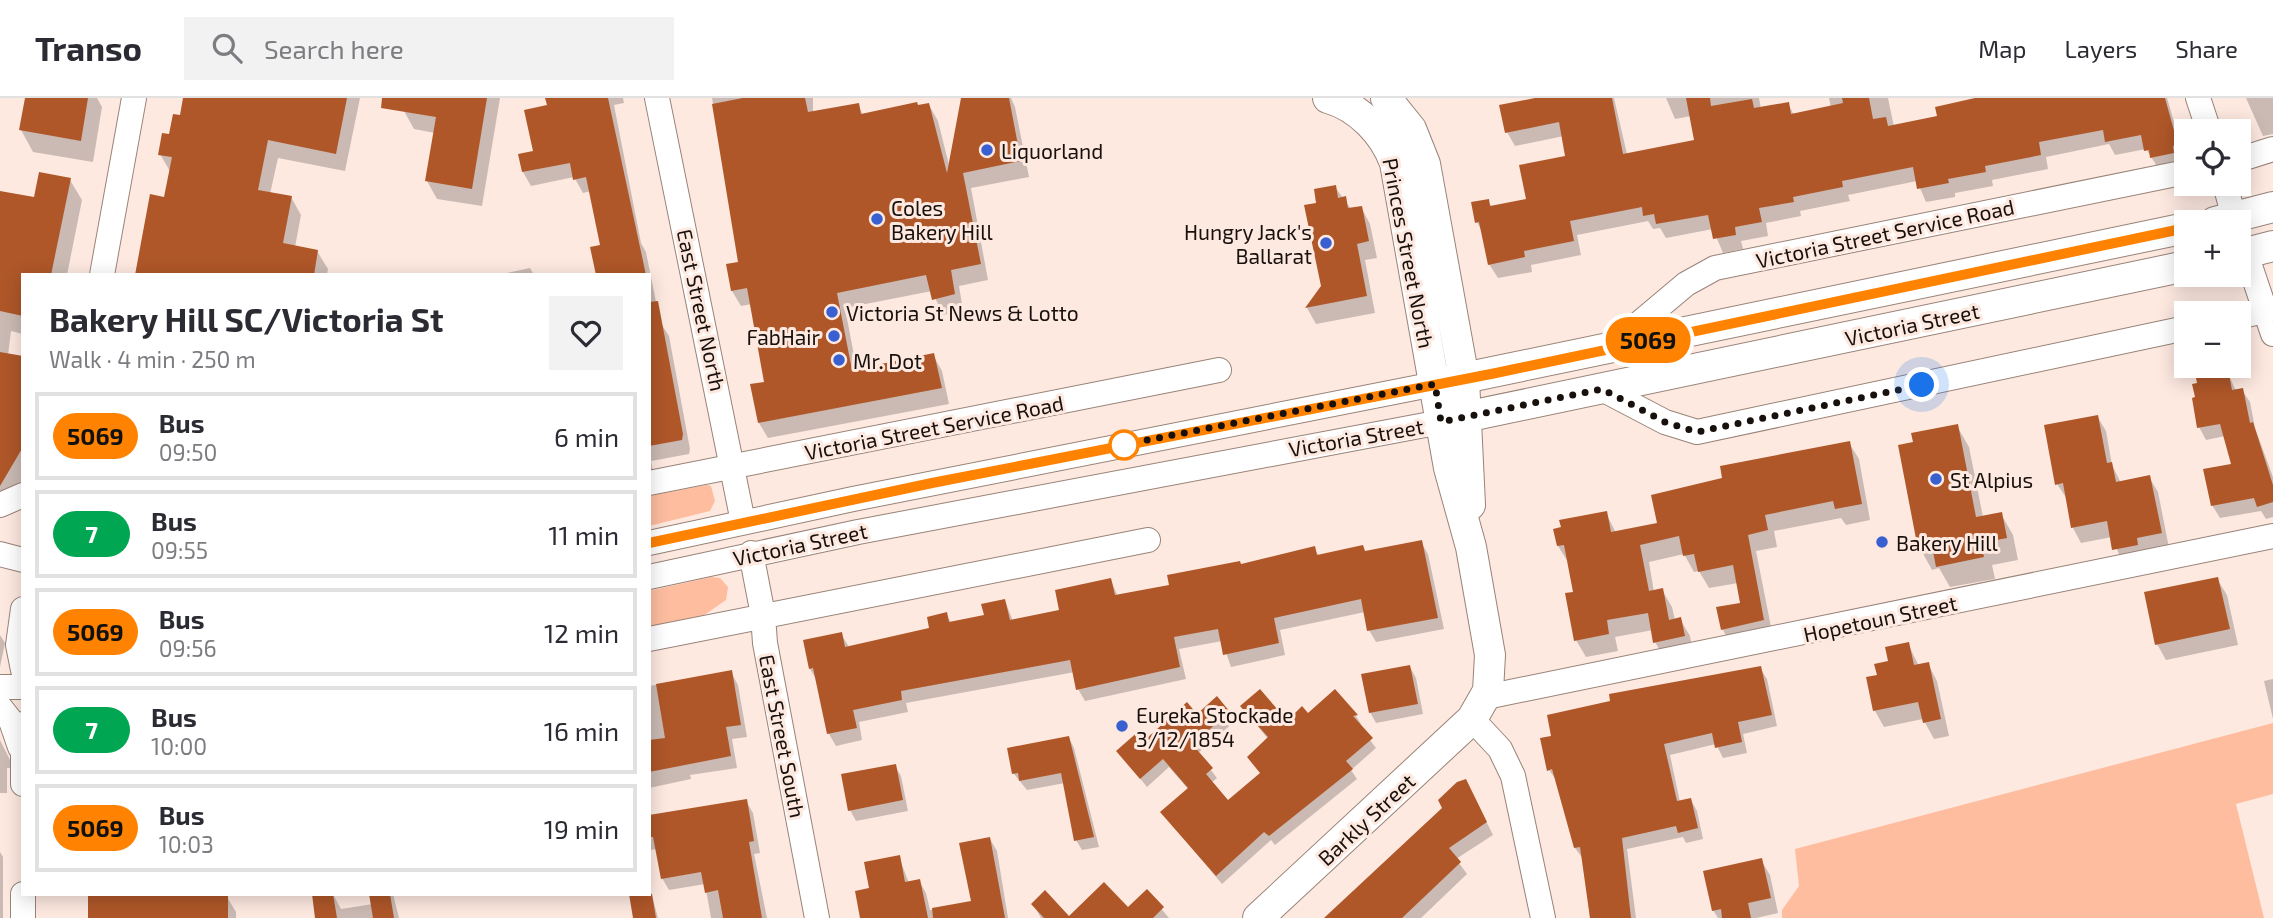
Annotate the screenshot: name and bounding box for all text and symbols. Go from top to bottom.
search box [184,17,674,80]
text: Transo [35,28,142,68]
icon: search [208,29,246,67]
text: Search here [264,33,404,64]
text: Map [1978,34,2026,63]
text: Layers [2064,34,2137,63]
text: Share [2175,34,2238,63]
map controls [2174,119,2251,378]
button: locate [2174,119,2251,196]
place label: Liquorland [1001,138,1103,163]
marker: Liquorland [979,142,995,158]
street label: Princes Street North [1378,156,1440,350]
street label: Victoria Street Service Road [1754,193,2016,273]
place label: Coles Bakery Hill [891,195,993,244]
button: + [2174,210,2251,287]
marker: Coles Bakery Hill [869,211,885,227]
place label: Hungry Jack's Ballarat [1184,219,1312,268]
street label: East Street North [673,227,731,393]
marker: Hungry Jack's Ballarat [1318,235,1334,251]
button: heart [549,296,623,370]
street label: Victoria Street [1843,298,1981,350]
text: Bakery Hill SC/Victoria St [49,299,444,339]
place label: Victoria St News & Lotto [846,300,1079,325]
button: − [2174,301,2251,378]
marker: Victoria St News & Lotto [824,304,840,320]
line badge: 5069 [1599,317,1697,363]
place label: FabHair [746,324,821,349]
text: 5069 [1620,325,1676,354]
marker: FabHair [826,328,842,344]
text: Walk · 4 min · 250 m [49,345,256,373]
place label: Mr. Dot [853,348,922,373]
marker: Mr. Dot [831,352,847,368]
your location [1904,367,1939,402]
street label: Victoria Street Service Road [802,390,1066,464]
text: Bus [159,407,205,438]
street label: Victoria Street [1287,413,1425,461]
text: 5069 [67,421,124,450]
text: 6 min [554,421,619,452]
unlabelled marker [1109,430,1139,460]
text: 09:50 [159,438,217,466]
place label: St Alpius [1950,467,2033,492]
marker: St Alpius [1928,471,1944,487]
text: Bus [151,505,197,536]
street label: Victoria Street [731,518,869,570]
text: 7 [85,519,98,548]
text: 11 min [548,519,619,550]
place label: Bakery Hill [1896,530,1998,555]
marker: Bakery Hill [1874,534,1890,550]
text: 09:55 [151,536,208,564]
street label: Hopetoun Street [1801,589,1959,647]
text: Bus [159,603,205,634]
text: 5069 [67,617,124,646]
text: 12 min [544,617,619,648]
text: 09:56 [159,634,217,662]
street label: East Street South [755,652,811,820]
text: Bus [151,701,197,732]
place label: Eureka Stockade 3/12/1854 [1136,702,1293,751]
text: 7 [85,715,98,744]
text: 16 min [544,715,619,746]
marker: Eureka Stockade 3/12/1854 [1114,718,1130,734]
text: 10:00 [151,732,207,760]
street label: Barkly Street [1312,768,1420,870]
text: Bus [159,799,205,830]
text: 5069 [67,813,124,842]
text: 19 min [544,813,619,844]
text: 10:03 [159,830,214,858]

